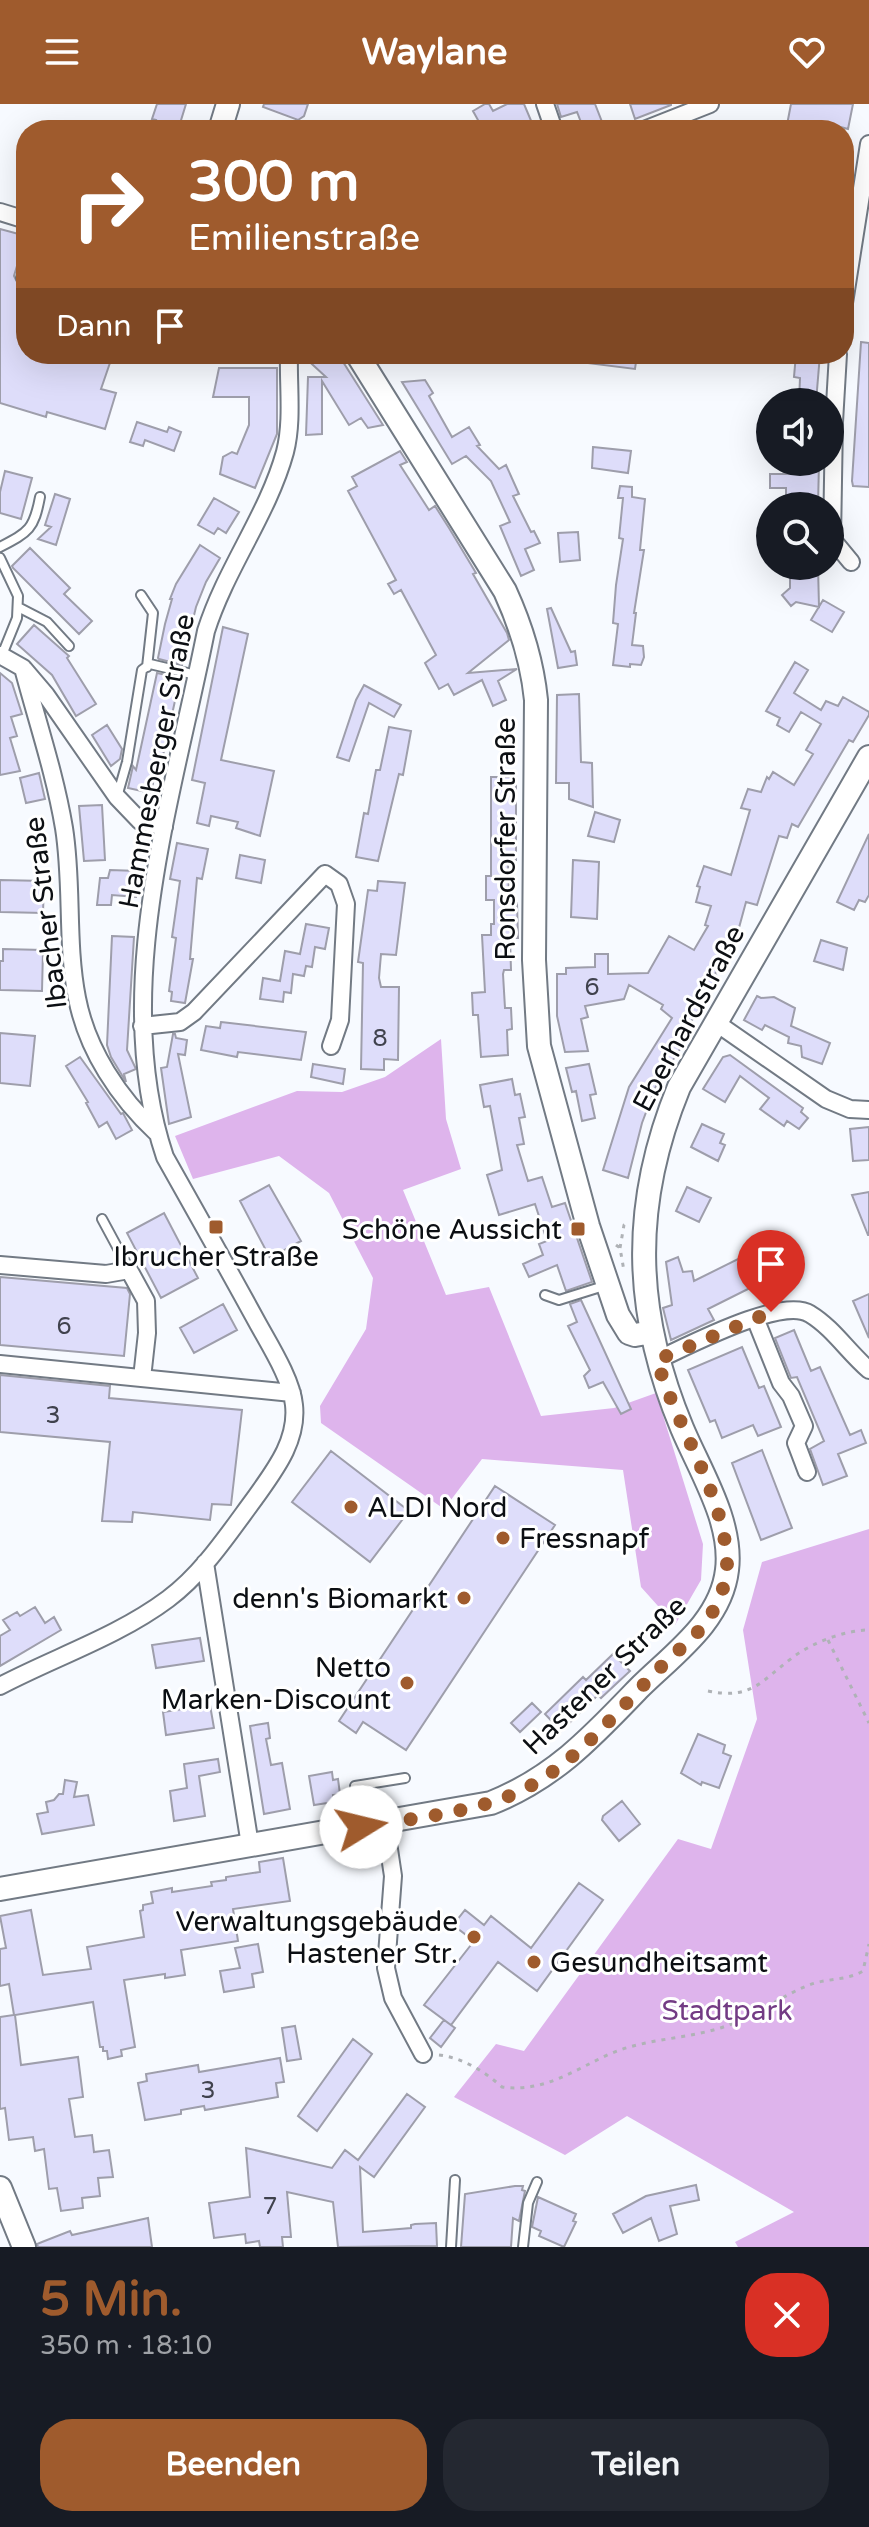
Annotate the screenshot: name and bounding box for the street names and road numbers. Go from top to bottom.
street label: Hammesberger Straße [112,611,202,911]
street label: Ronsdorfer Straße [489,717,523,961]
street label: Ibacher Straße [17,815,75,1011]
street label: Eberhardstraße [625,919,752,1117]
street label: Hastener Straße [516,1589,694,1762]

